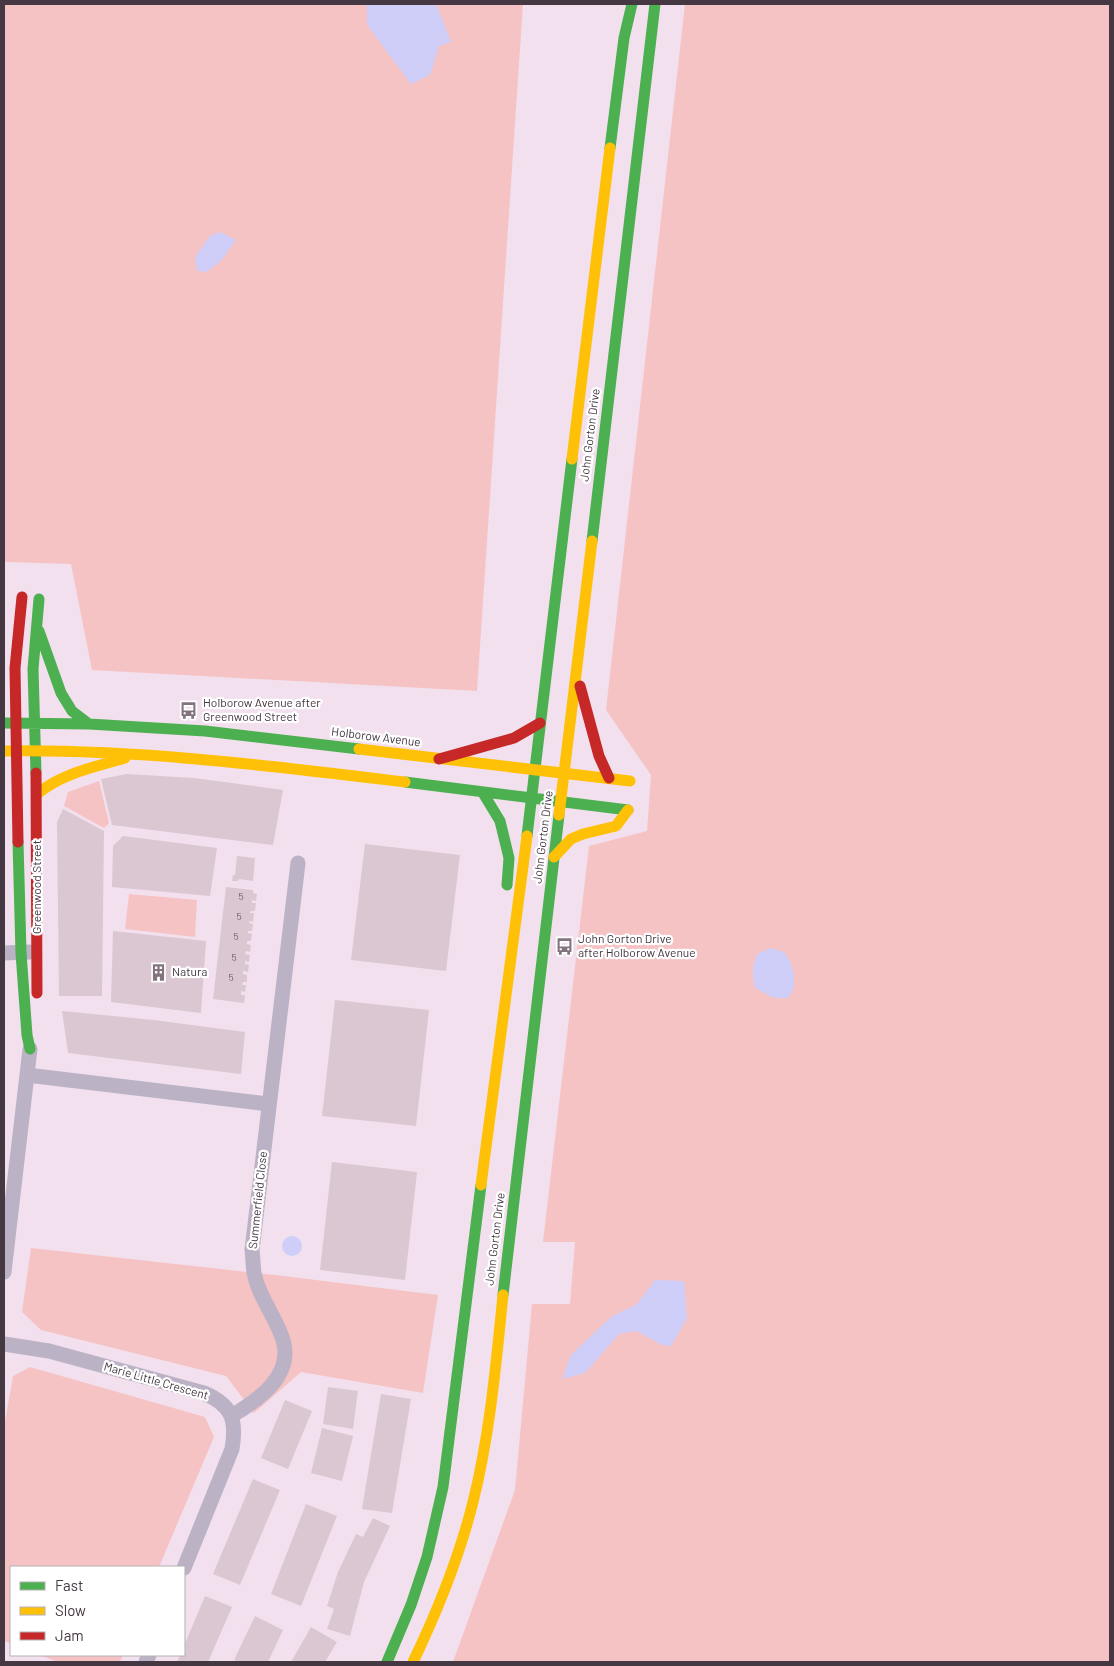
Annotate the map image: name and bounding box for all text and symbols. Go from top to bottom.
street label: John Gorton Drive [576,388,602,482]
place label: Holborow Avenue after Greenwood Street [203,695,321,723]
bus stop icon: Holborow Avenue after Greenwood Street [179,700,199,720]
street label: Holborow Avenue [331,724,422,748]
street label: John Gorton Drive [529,790,555,884]
street label: Greenwood Street [29,840,43,934]
house number: 5 [238,890,244,902]
house number: 5 [236,910,242,922]
house number: 5 [233,930,239,942]
place label: John Gorton Drive after Holborow Avenue [578,931,696,959]
bus stop icon: John Gorton Drive after Holborow Avenue [554,936,574,956]
house number: 5 [231,951,237,963]
building icon: Natura [148,962,168,982]
place label: Natura [172,964,207,978]
house number: 5 [228,971,234,983]
street label: Summerfield Close [245,1150,269,1249]
street label: John Gorton Drive [481,1192,507,1286]
street label: Marie Little Crescent [102,1358,210,1402]
legend [10,1566,185,1656]
text: Fast [55,1576,83,1594]
text: Slow [55,1601,86,1619]
text: Jam [55,1626,84,1644]

